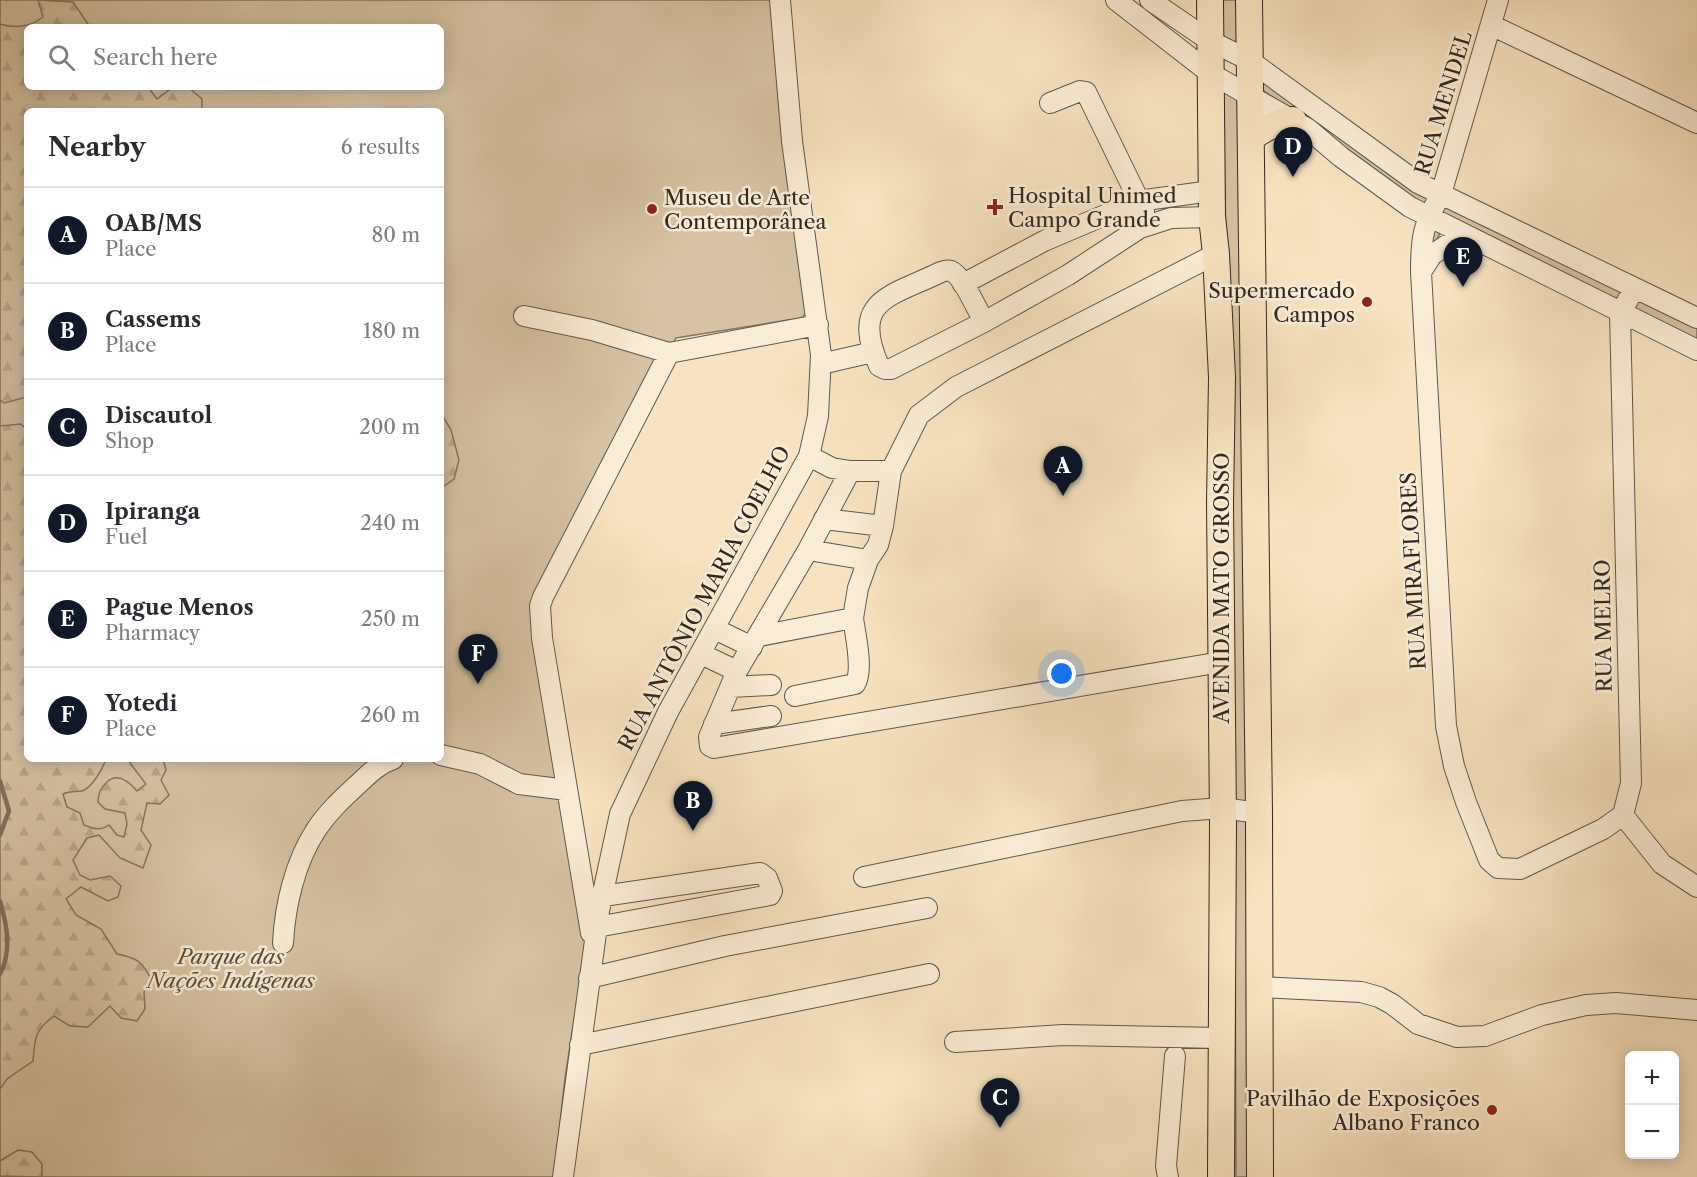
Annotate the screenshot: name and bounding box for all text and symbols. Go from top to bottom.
search box [24,24,444,90]
street label: RUA MENDEL [1409,28,1477,178]
icon: search [45,41,78,74]
text: Search here [93,44,218,71]
pin: D [1274,128,1312,177]
text: Nearby [48,131,146,163]
text: 6 results [341,135,420,159]
place label: Hospital Unimed Campo Grande [1008,183,1177,232]
place label: Museu de Arte Contemporânea [664,185,827,234]
marker: Hospital Unimed Campo Grande [986,198,1004,216]
marker: Museu de Arte Contemporânea [645,202,659,216]
text: OAB/MS [105,210,202,237]
text: A [60,223,75,247]
text: 80 m [372,223,420,247]
text: Place [105,237,156,261]
pin: E [1444,238,1482,287]
place label: Supermercado Campos [1208,278,1355,327]
marker: Supermercado Campos [1360,295,1374,309]
text: Cassems [105,306,201,333]
text: B [60,319,75,343]
text: 180 m [363,319,420,343]
text: Place [105,333,156,357]
text: Discautol [105,402,212,429]
text: C [59,415,76,439]
text: 200 m [359,415,420,439]
text: Shop [105,429,154,453]
street label: RUA ANTÔNIO MARIA COELHO [613,441,795,755]
pin: A [1044,446,1082,496]
street label: AVENIDA MATO GROSSO [1209,452,1234,725]
street label: RUA MIRAFLORES [1395,471,1431,671]
text: Ipiranga [105,498,200,525]
text: D [59,511,76,535]
text: 240 m [360,511,420,535]
text: Fuel [105,525,147,549]
street label: RUA MELRO [1589,559,1617,693]
text: Pague Menos [105,594,254,621]
text: E [60,607,75,631]
text: 250 m [361,607,420,631]
text: Pharmacy [105,621,200,645]
pin: F [458,634,498,684]
your location [1047,659,1076,688]
text: Yotedi [105,690,177,717]
text: F [61,703,74,727]
text: 260 m [360,703,420,727]
text: Place [105,717,156,741]
pin: B [674,782,712,831]
park label: Parque das Nações Indígenas [145,944,316,993]
map controls [1625,1051,1679,1159]
button: + [1625,1051,1679,1105]
pin: C [980,1078,1020,1128]
place label: Pavilhão de Exposições Albano Franco [1246,1086,1480,1135]
marker: Pavilhão de Exposições Albano Franco [1485,1103,1499,1117]
button: − [1625,1105,1679,1159]

